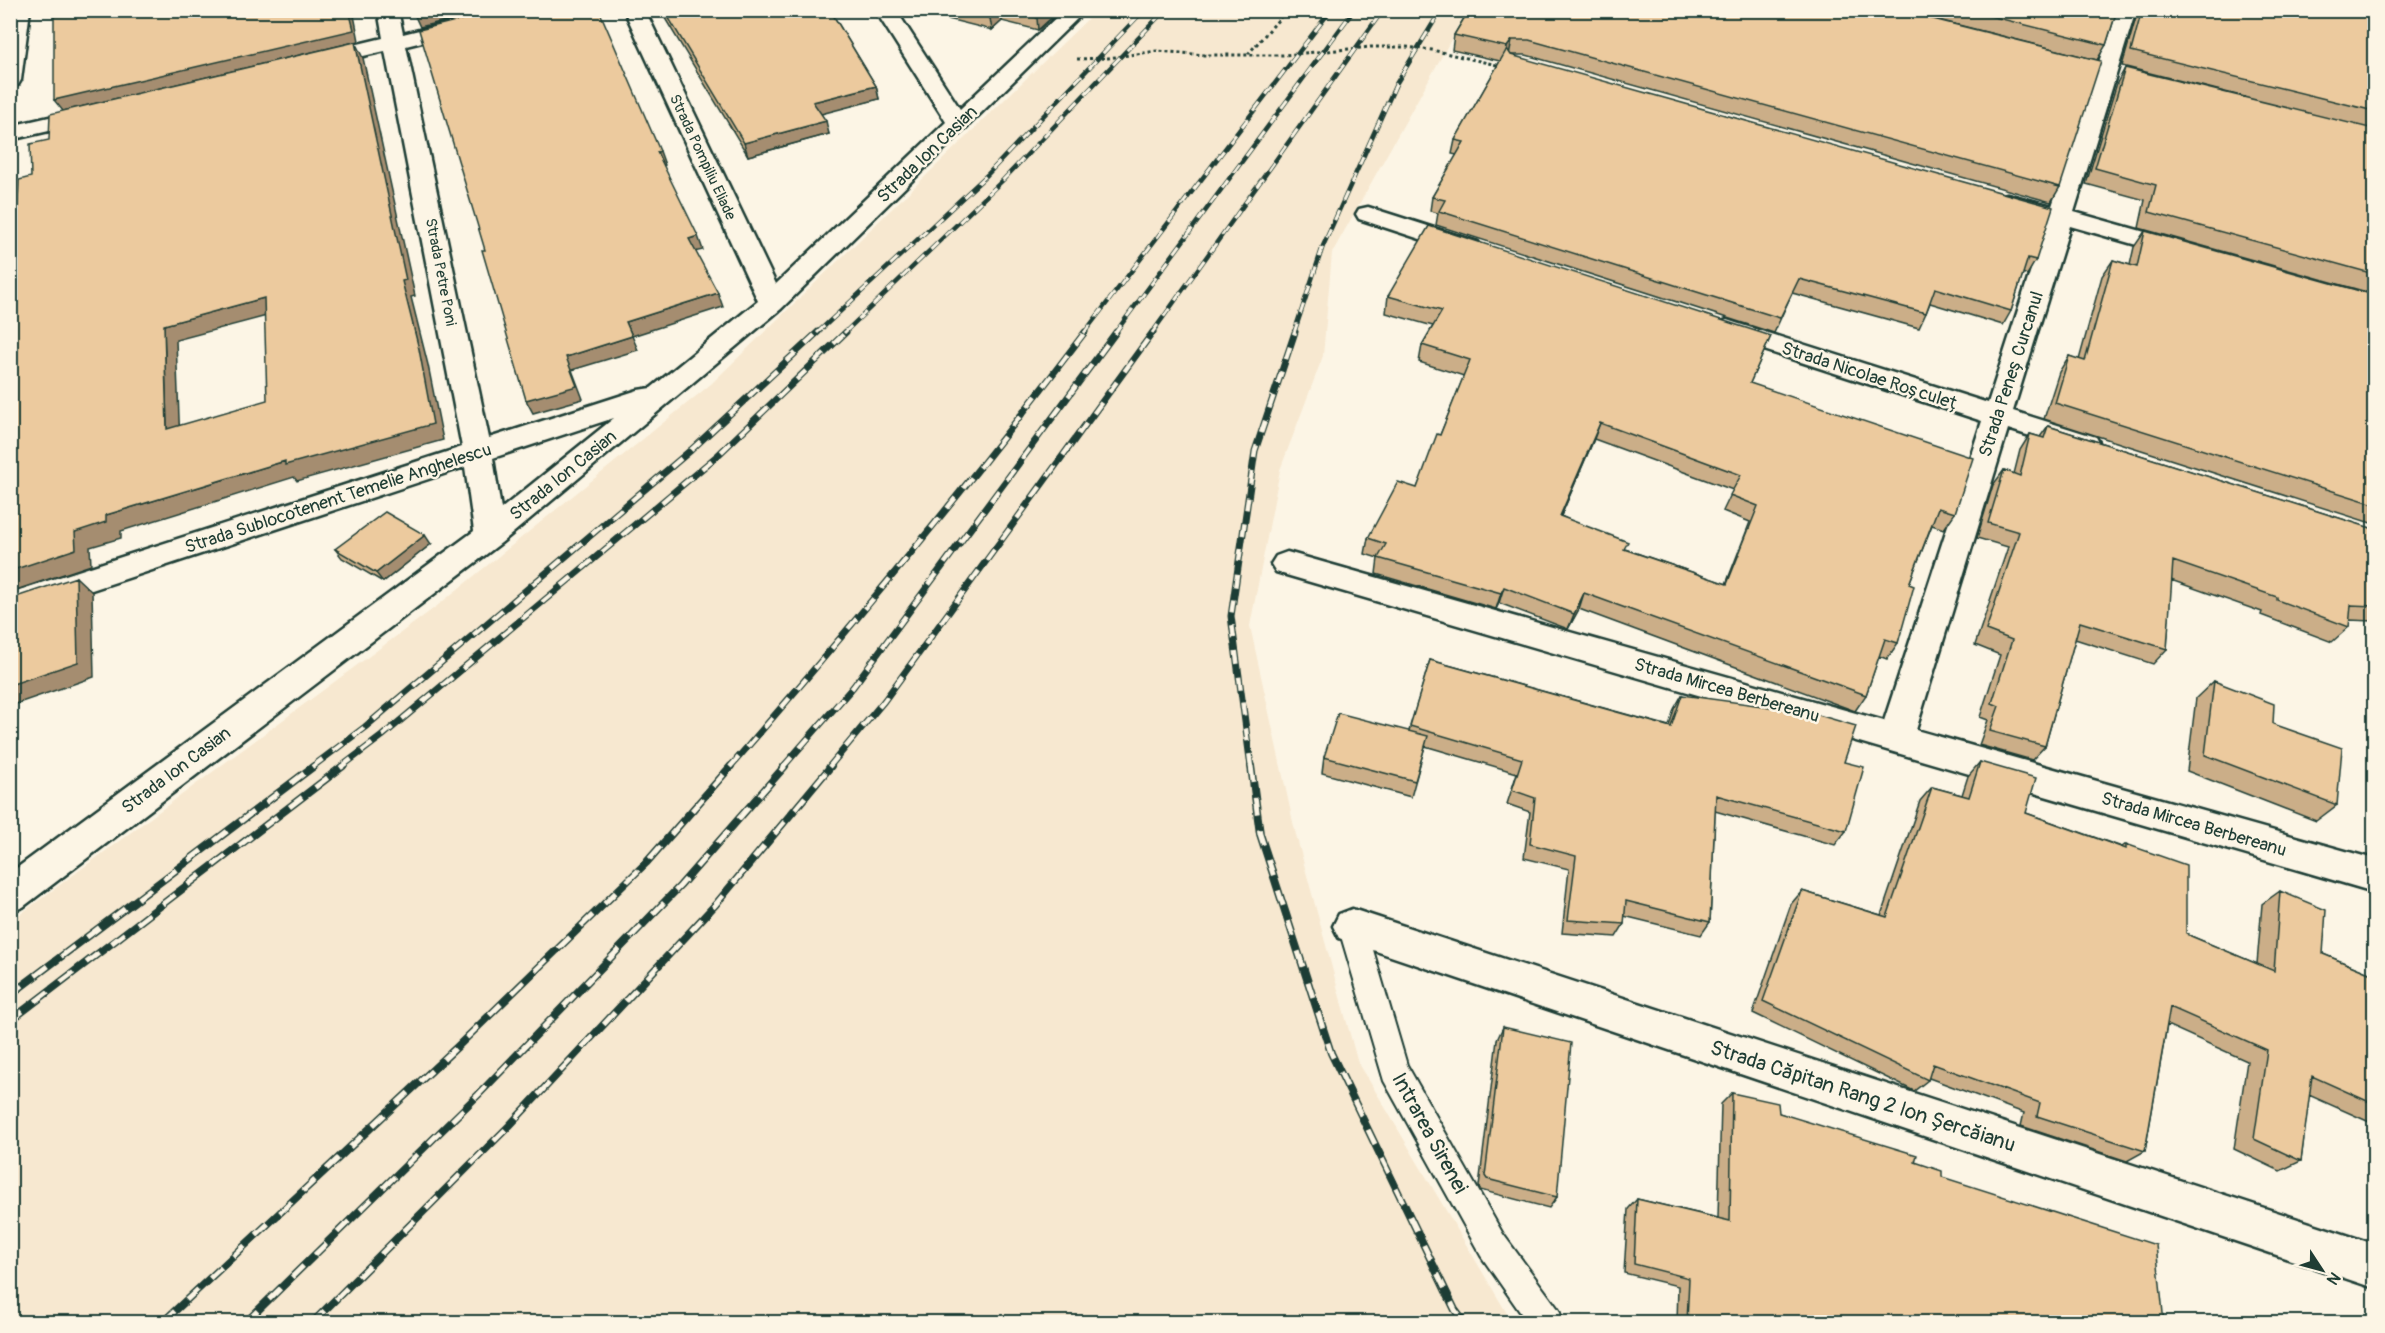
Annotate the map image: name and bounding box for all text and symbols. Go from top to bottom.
street label: Strada Pompiliu Eliade [665,91,740,224]
street label: Strada Ion Casian [872,101,982,208]
street label: Strada Petre Poni [421,217,460,328]
street label: Strada Peneș Curcanul [1974,288,2049,460]
street label: Strada Nicolae Roșculeț [1779,337,1963,416]
street label: Strada Ion Casian [505,425,621,526]
street label: Strada Sublocotenent Temelie Anghelescu [182,438,494,559]
street label: Strada Mircea Berbereanu [1632,653,1822,728]
street label: Strada Ion Casian [117,722,236,819]
street label: Strada Mircea Berbereanu [2099,787,2289,862]
street label: Strada Căpitan Rang 2 Ion Șercăianu [1707,1034,2019,1159]
street label: Intrarea Sirenei [1385,1068,1474,1199]
north arrow [2292,1240,2352,1300]
text: N [2322,1268,2345,1289]

